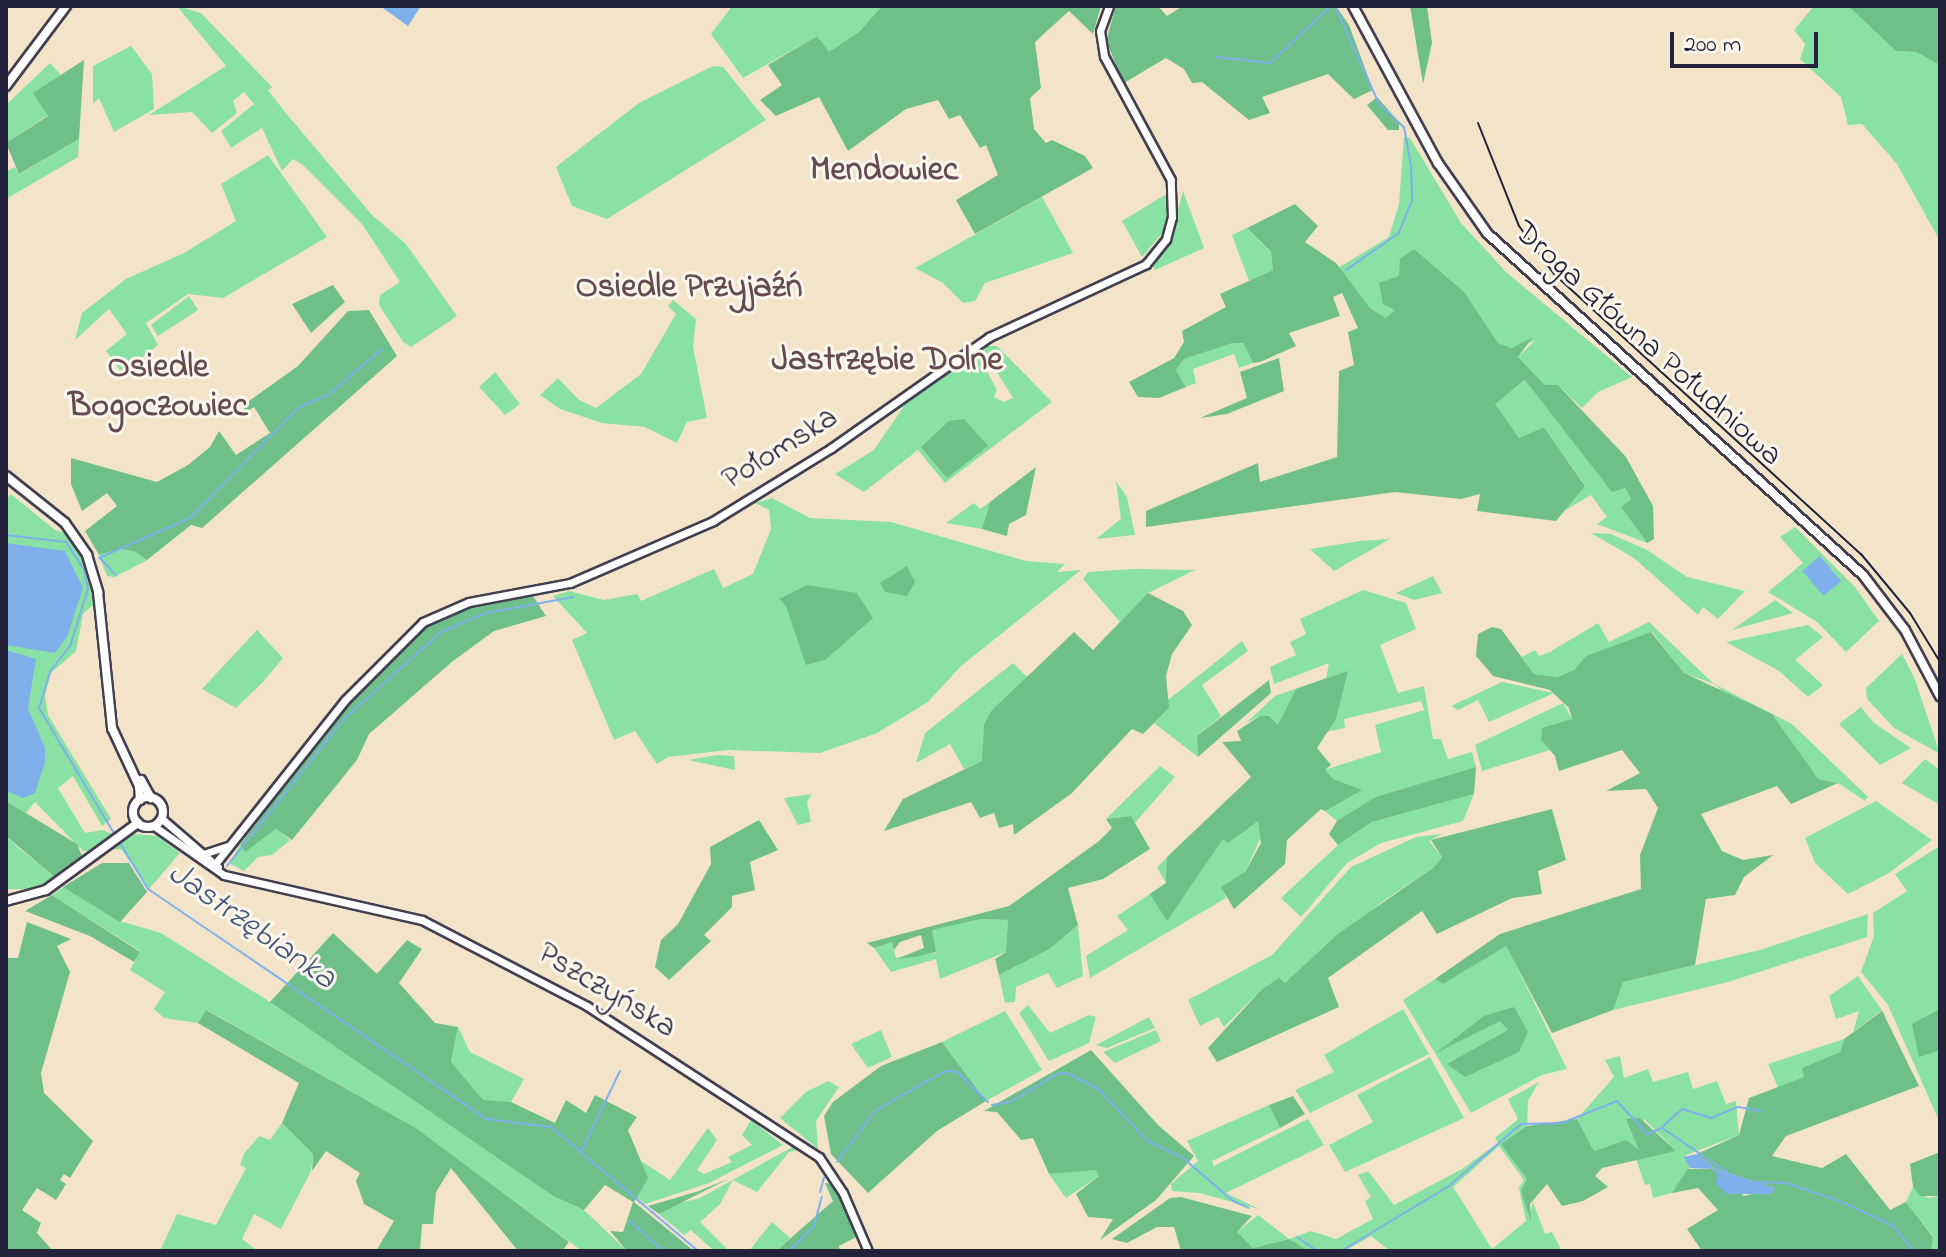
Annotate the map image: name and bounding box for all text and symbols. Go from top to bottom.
scale bar [1674,16,1822,66]
text: 200 m [1684,28,1741,63]
district label: Mendowiec [810,152,958,192]
street label: Droga Główna Południowa [1505,214,1789,476]
district label: Osiedle Przyjaźń [575,269,803,309]
district label: Jastrzębie Dolne [772,342,1002,382]
district label: Osiedle Bogoczowiec [68,348,248,428]
street label: Połomska [716,400,846,500]
water label: Jastrzębianka [159,854,343,1000]
street label: Pszczyńska [530,936,682,1048]

